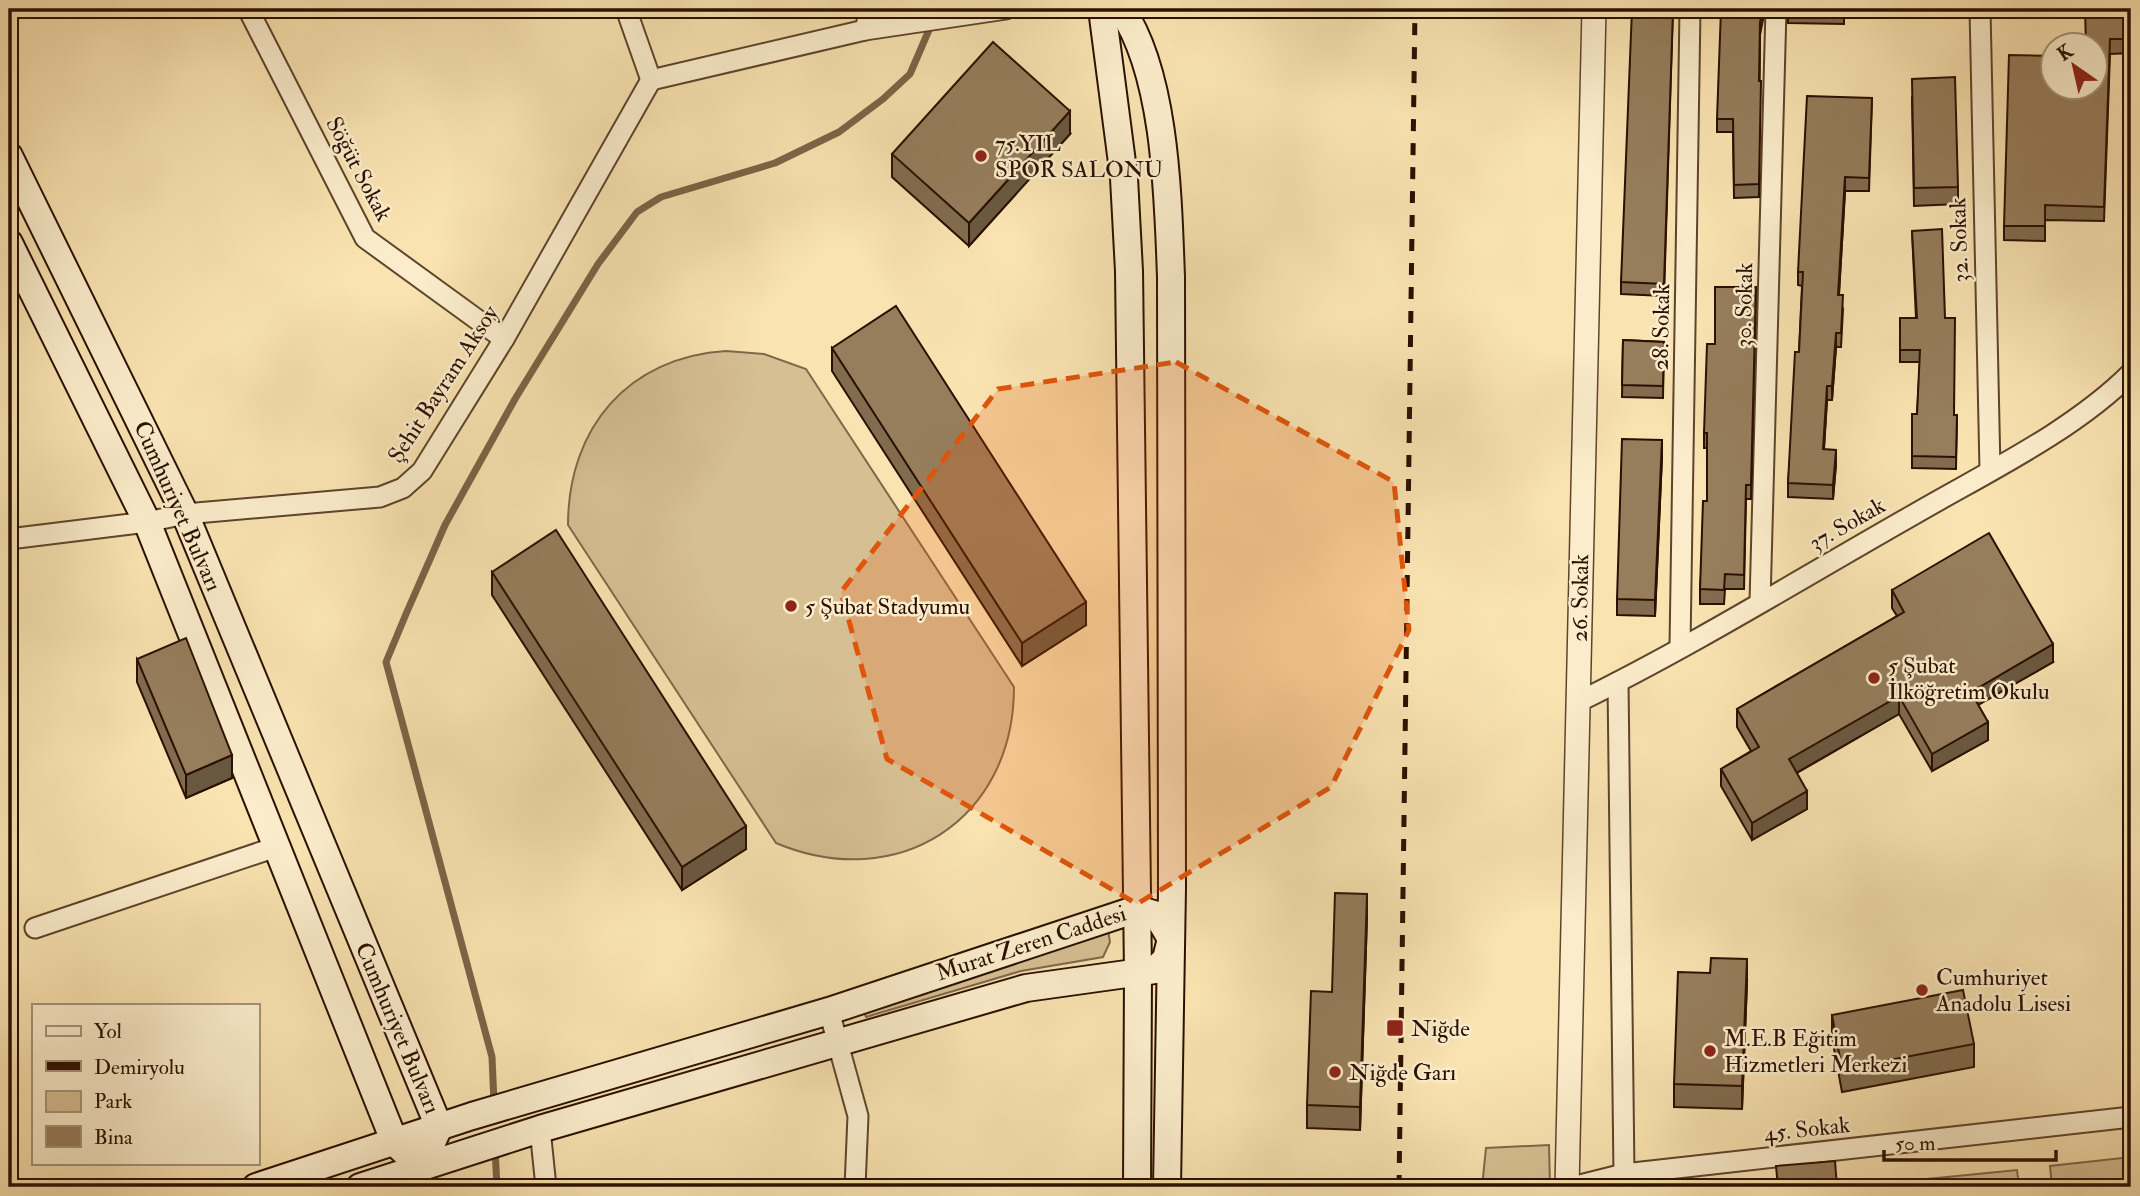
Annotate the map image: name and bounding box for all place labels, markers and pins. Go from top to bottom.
place label: 75.YIL SPOR SALONU [995,129,1163,184]
marker: 75.YIL SPOR SALONU [973,148,989,164]
place label: 5 Şubat Stadyumu [805,592,970,621]
marker: 5 Şubat Stadyumu [783,598,799,614]
place label: 5 Şubat İlköğretim Okulu [1888,651,2050,706]
marker: 5 Şubat İlköğretim Okulu [1866,670,1882,686]
place label: Cumhuriyet Anadolu Lisesi [1935,963,2071,1018]
marker: Cumhuriyet Anadolu Lisesi [1914,982,1930,998]
place label: Niğde [1411,1014,1470,1043]
marker: Niğde [1385,1018,1405,1038]
place label: M.E.B Eğitim Hizmetleri Merkezi [1724,1024,1907,1079]
marker: M.E.B Eğitim Hizmetleri Merkezi [1702,1043,1718,1059]
place label: Niğde Garı [1349,1058,1456,1087]
marker: Niğde Garı [1327,1064,1343,1080]

